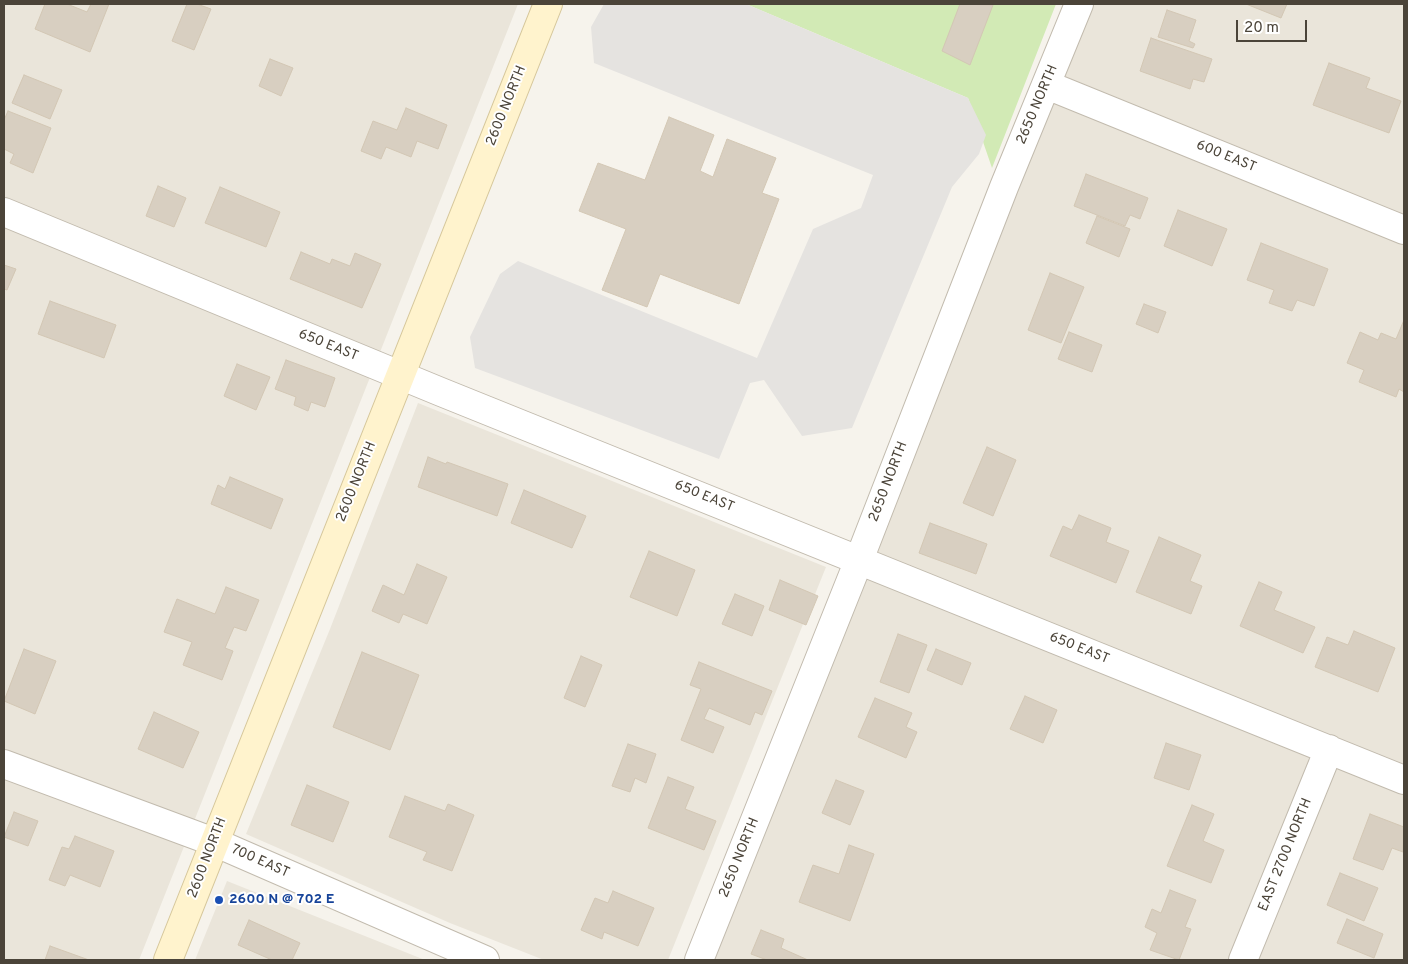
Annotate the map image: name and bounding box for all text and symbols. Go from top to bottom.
scale bar [1238,10,1309,42]
text: 20 m [1244,19,1279,38]
street label: 2600 NORTH [483,63,531,149]
street label: 2650 NORTH [1014,63,1062,147]
street label: 600 EAST [1193,137,1259,177]
street label: 650 EAST [296,326,360,366]
street label: 2600 NORTH [333,439,381,525]
street label: 2650 NORTH [866,439,912,525]
street label: 650 EAST [672,477,736,517]
street label: 650 EAST [1047,629,1111,669]
street label: EAST 2700 NORTH [1256,796,1316,914]
street label: 2600 NORTH [185,815,231,901]
street label: 2650 NORTH [716,816,764,900]
street label: 700 EAST [228,842,292,882]
place label: 2600 N @ 702 E [229,892,334,908]
marker: 2600 N @ 702 E [213,894,225,906]

